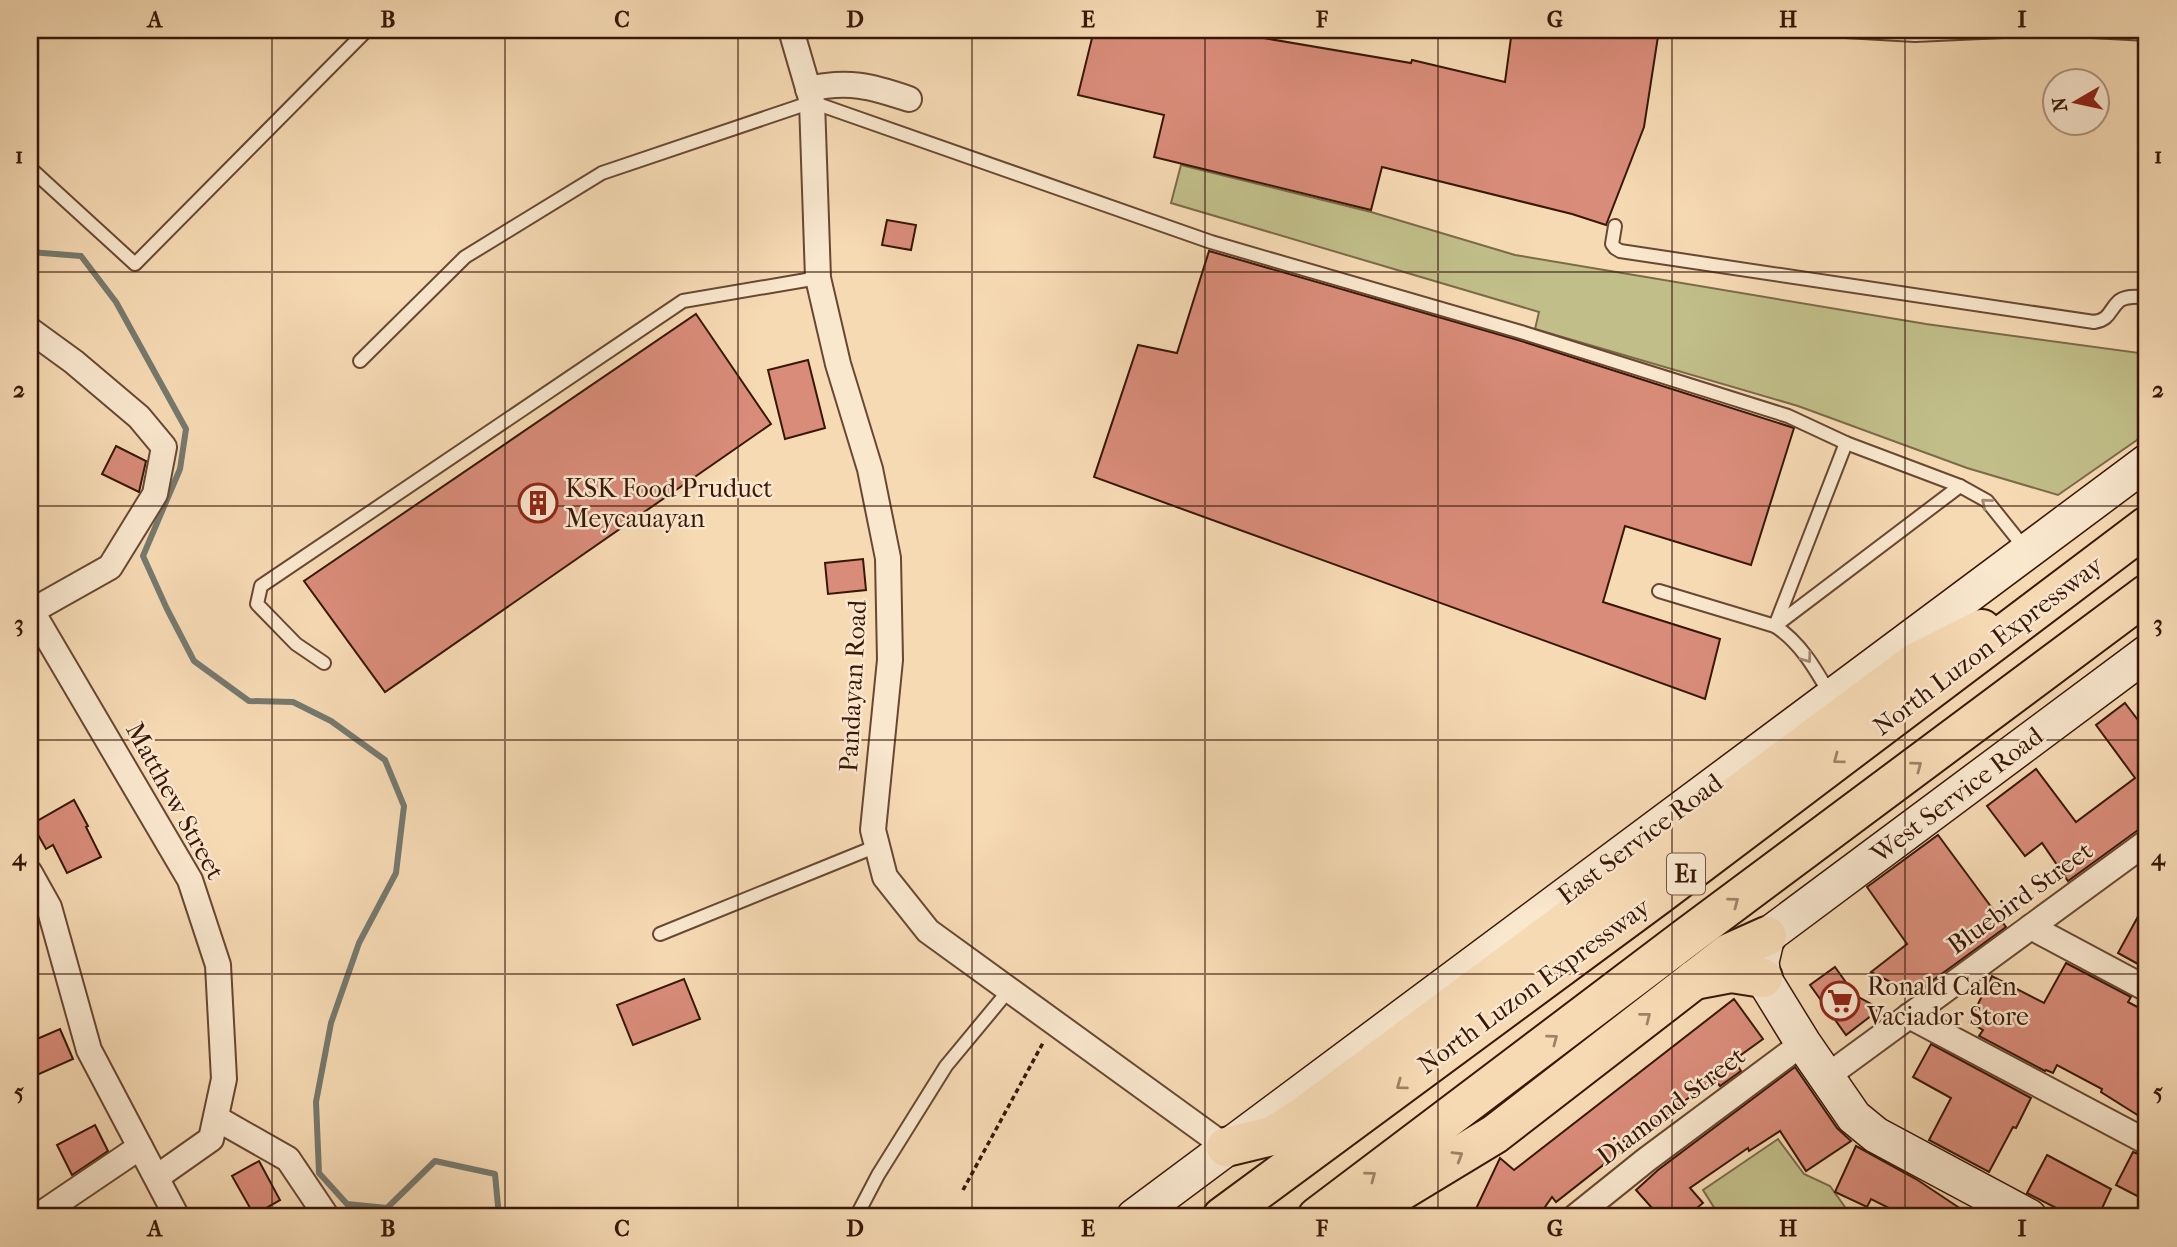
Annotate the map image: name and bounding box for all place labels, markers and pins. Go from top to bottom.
place label: KSK Food Pruduct Meycauayan [565,473,773,534]
building icon: KSK Food Pruduct Meycauayan [517,482,559,524]
place label: Ronald Calen Vaciador Store [1866,971,2029,1032]
supermarket icon: Ronald Calen Vaciador Store [1819,980,1861,1022]

